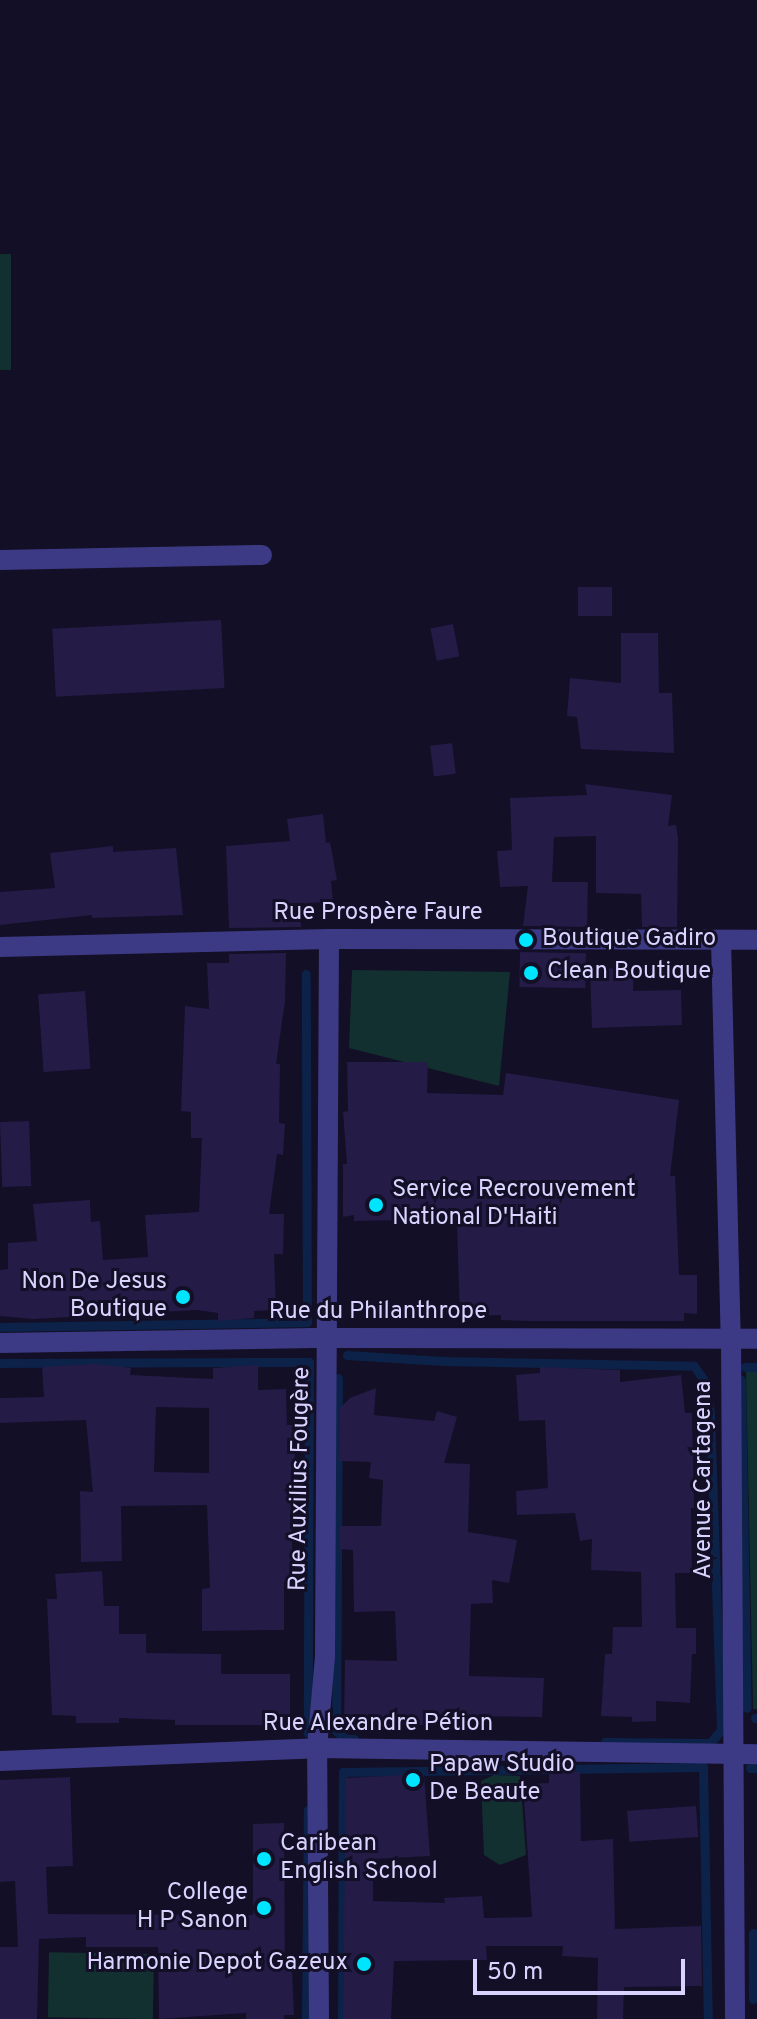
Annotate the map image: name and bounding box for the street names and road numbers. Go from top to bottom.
street label: Rue Prospère Faure [273,900,483,928]
street label: Rue du Philanthrope [269,1299,487,1327]
street label: Rue Auxilius Fougère [285,1366,317,1592]
street label: Avenue Cartagena [691,1381,719,1579]
street label: Rue Alexandre Pétion [262,1711,494,1739]

